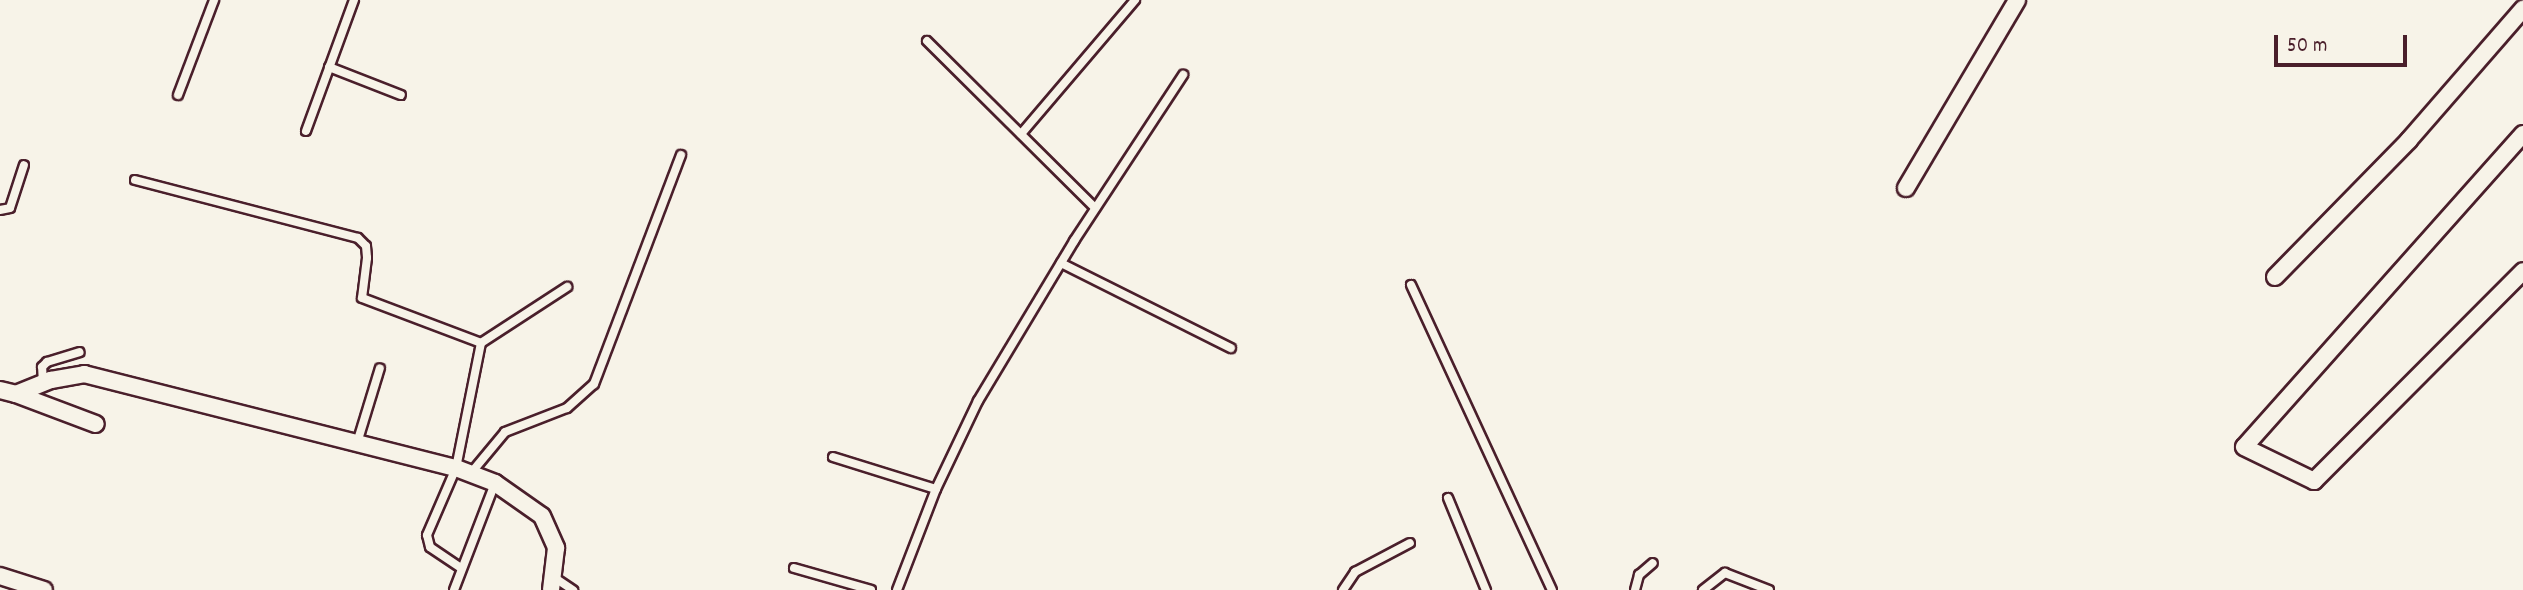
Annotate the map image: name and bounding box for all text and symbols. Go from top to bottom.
scale bar [2278,21,2411,65]
text: 50 m [2287,32,2327,62]

